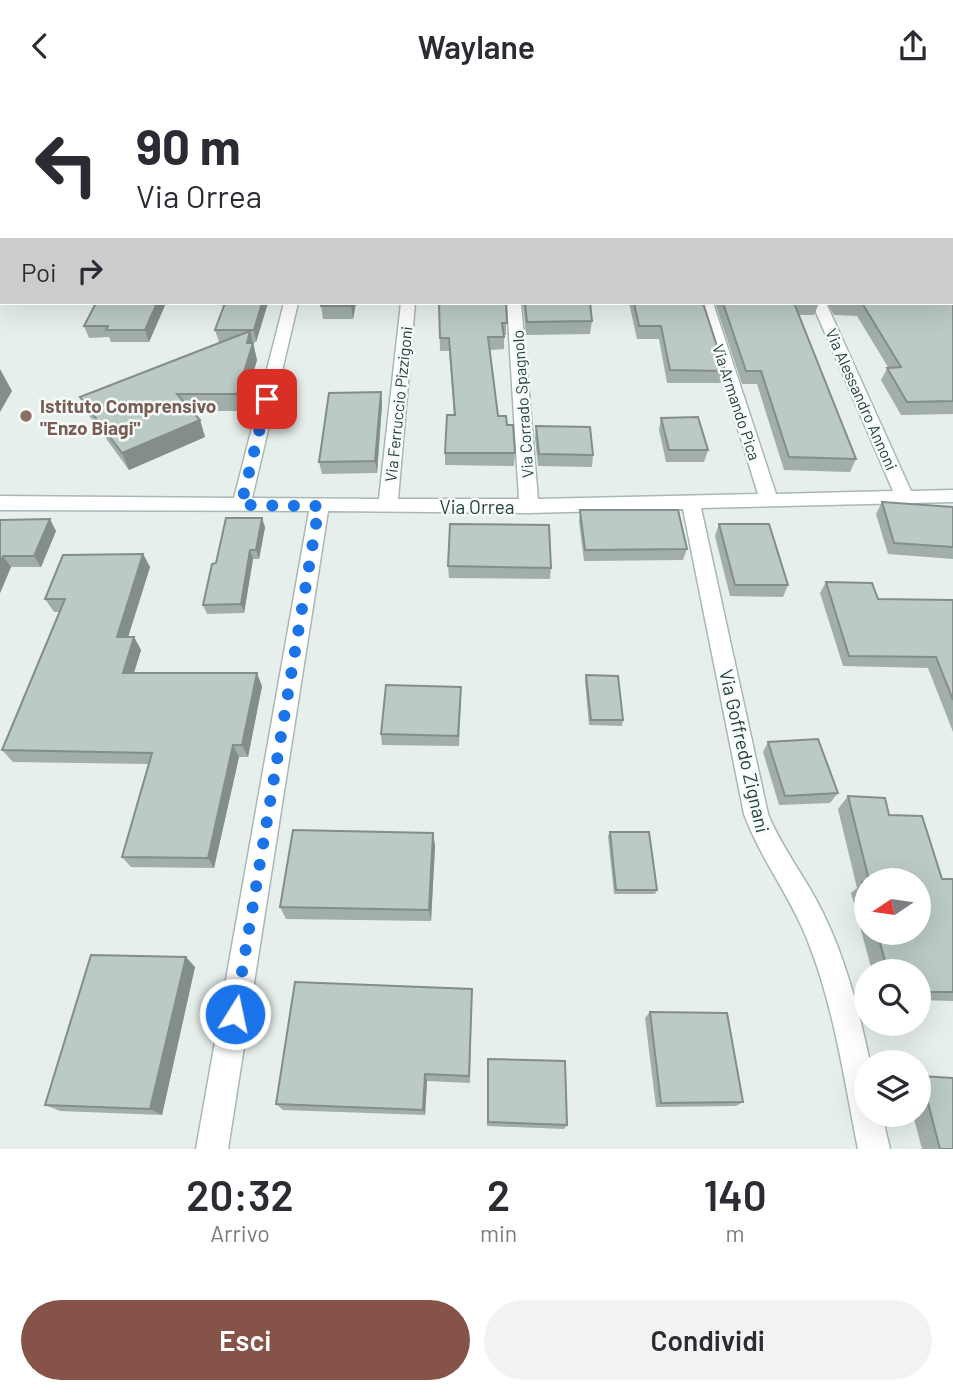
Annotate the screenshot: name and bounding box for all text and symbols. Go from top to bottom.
icon: back [21,27,59,65]
text: Waylane [418,27,535,65]
icon: share [894,27,932,65]
text: 90 m [136,116,241,175]
icon: left [21,119,112,210]
text: Via Orrea [136,176,262,214]
icon: right [71,252,109,290]
text: Poi [21,256,57,287]
street label: Via Ferruccio Pizzigoni [380,325,416,483]
street label: Via Alessandro Annoni [822,325,902,473]
street label: Via Corrado Spagnolo [507,329,537,479]
street label: Via Armando Pica [709,342,765,462]
pin [237,369,297,429]
icon: arrive [248,380,286,418]
place label: Istituto Comprensivo "Enzo Biagi" [40,394,216,439]
marker: Istituto Comprensivo "Enzo Biagi" [18,408,34,424]
street label: Via Orrea [440,495,514,518]
street label: Via Goffredo Zignani [715,667,775,835]
north arrow [854,868,931,945]
map controls [854,868,931,1127]
button: search [854,959,931,1036]
position arrow [198,977,272,1051]
button: layers [854,1050,931,1127]
text: 20:32 [186,1169,294,1219]
text: 2 [487,1169,510,1219]
text: 140 [703,1169,767,1219]
text: Arrivo [210,1219,270,1247]
text: min [480,1219,517,1247]
text: m [726,1219,745,1247]
button: Esci [21,1300,470,1380]
button: Condividi [484,1300,932,1380]

